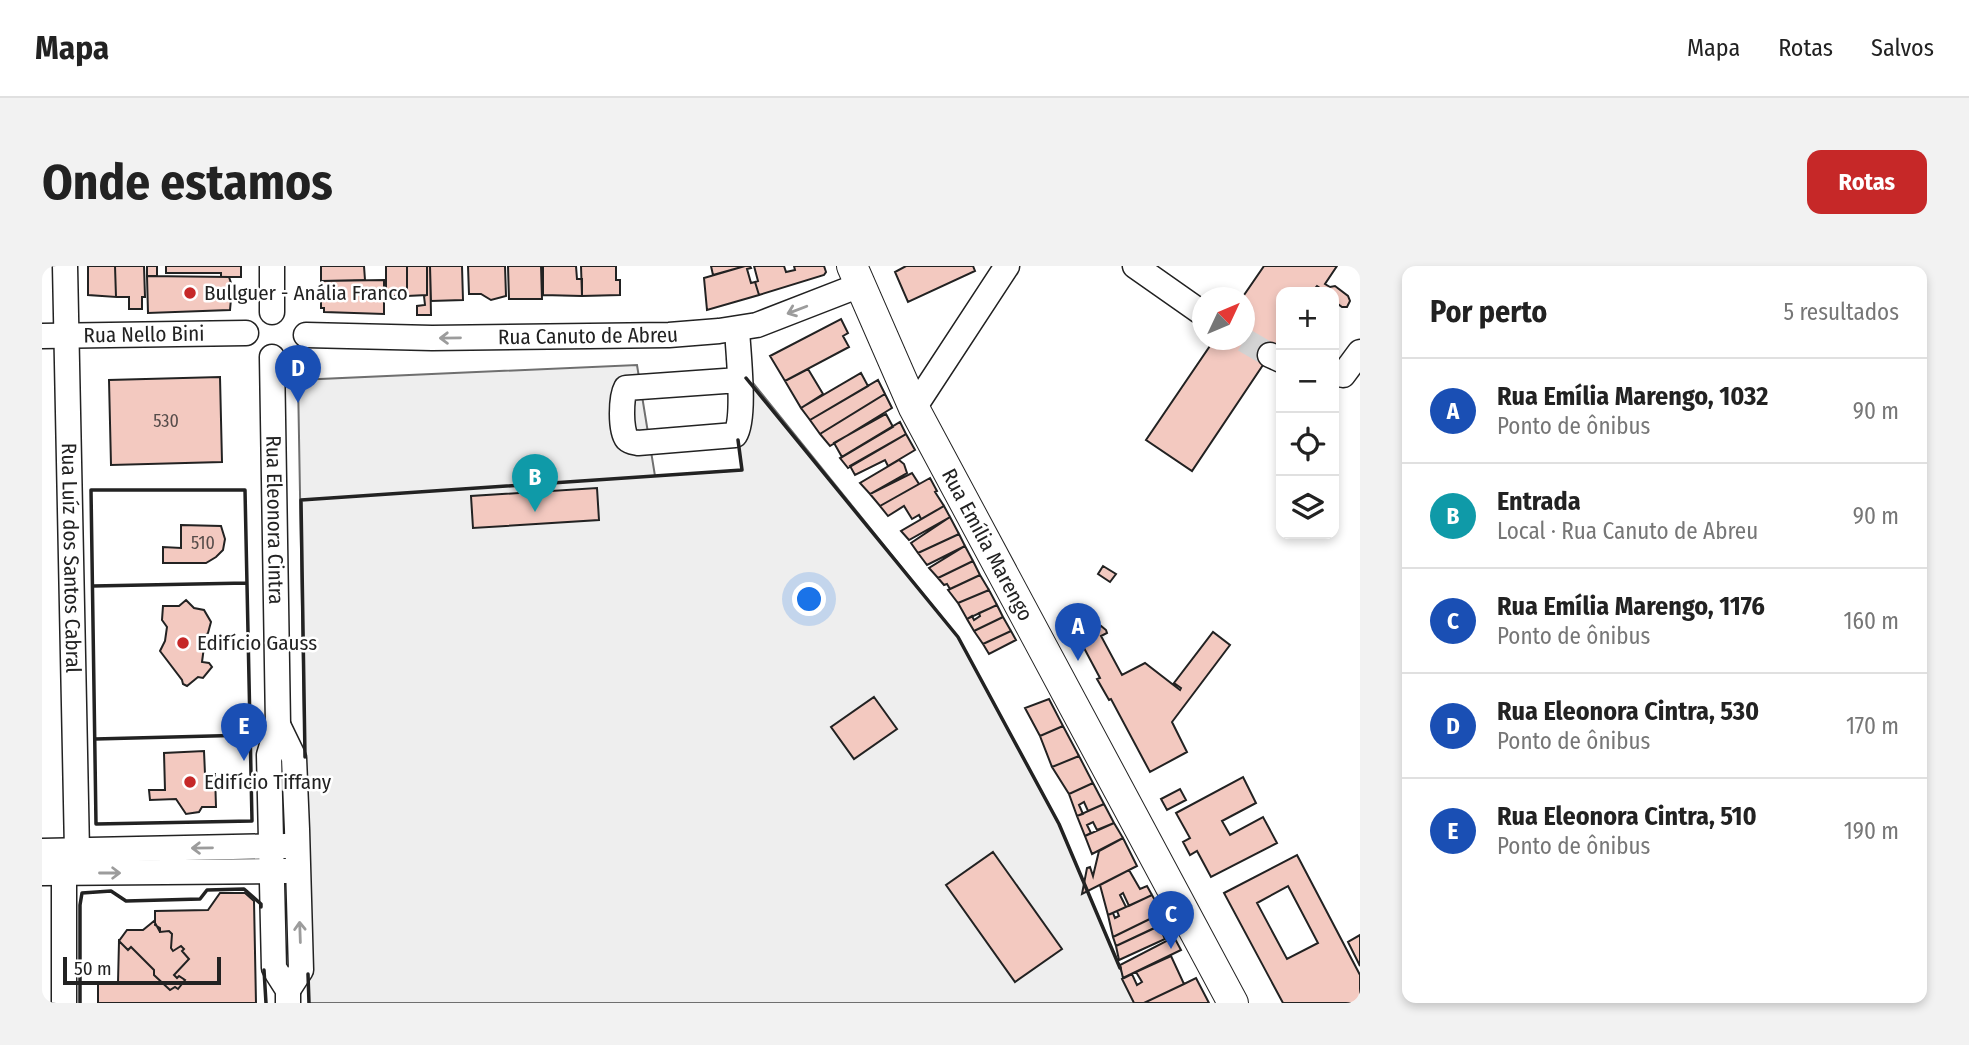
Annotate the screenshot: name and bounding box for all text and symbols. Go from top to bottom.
text: Mapa [35,28,109,68]
text: Mapa [1687,34,1740,62]
text: Rotas [1778,34,1833,62]
text: Salvos [1871,34,1934,62]
button: Rotas [1807,150,1927,214]
text: Onde estamos [42,153,333,212]
place label: Bullguer - Anália Franco [204,280,408,306]
marker: Bullguer - Anália Franco [182,285,198,301]
north arrow [1192,287,1255,350]
map controls [1276,287,1339,539]
button: + [1276,287,1339,350]
text: Por perto [1430,294,1547,330]
text: 5 resultados [1783,298,1899,326]
one-way arrow [786,305,808,318]
street label: Rua Nello Bini [83,321,205,348]
street label: Rua Canuto de Abreu [498,321,679,350]
one-way arrow [439,331,462,345]
pin: D [275,345,321,403]
button: − [1276,350,1339,413]
text: Rua Emília Marengo, 1032 [1497,381,1768,412]
text: A [1447,397,1459,425]
text: 90 m [1853,397,1899,425]
house number: 530 [153,410,179,432]
text: Ponto de ônibus [1497,412,1650,440]
button: locate [1276,413,1339,476]
street label: Rua Eleonora Cintra [260,435,289,605]
street label: Rua Luíz dos Santos Cabral [56,443,86,674]
pin: B [512,454,558,512]
street label: Rua Emília Marengo [936,464,1039,625]
button: layers [1276,476,1339,539]
text: Entrada [1497,486,1581,517]
text: B [1447,502,1459,530]
text: 90 m [1853,502,1899,530]
text: Local · Rua Canuto de Abreu [1497,517,1758,545]
house number: 510 [191,532,215,554]
your location [792,582,826,616]
text: Rua Emília Marengo, 1176 [1497,591,1765,622]
pin: A [1055,603,1101,661]
text: C [1447,607,1459,635]
text: 160 m [1844,607,1899,635]
text: Ponto de ônibus [1497,622,1650,650]
place label: Edifício Gauss [197,630,317,656]
marker: Edifício Gauss [175,635,191,651]
text: Rua Eleonora Cintra, 530 [1497,696,1759,727]
pin: E [221,703,267,761]
text: D [1446,712,1460,740]
text: 170 m [1846,712,1899,740]
text: Ponto de ônibus [1497,727,1650,755]
place label: Edifício Tiffany [204,769,332,795]
marker: Edifício Tiffany [182,774,198,790]
text: Rua Eleonora Cintra, 510 [1497,801,1757,832]
text: E [1448,817,1458,845]
text: 190 m [1844,817,1899,845]
text: Ponto de ônibus [1497,832,1650,860]
one-way arrow [191,842,214,855]
one-way arrow [98,866,121,880]
pin: C [1148,891,1194,949]
one-way arrow [293,921,307,944]
scale bar [63,954,220,986]
text: 50 m [74,957,112,980]

